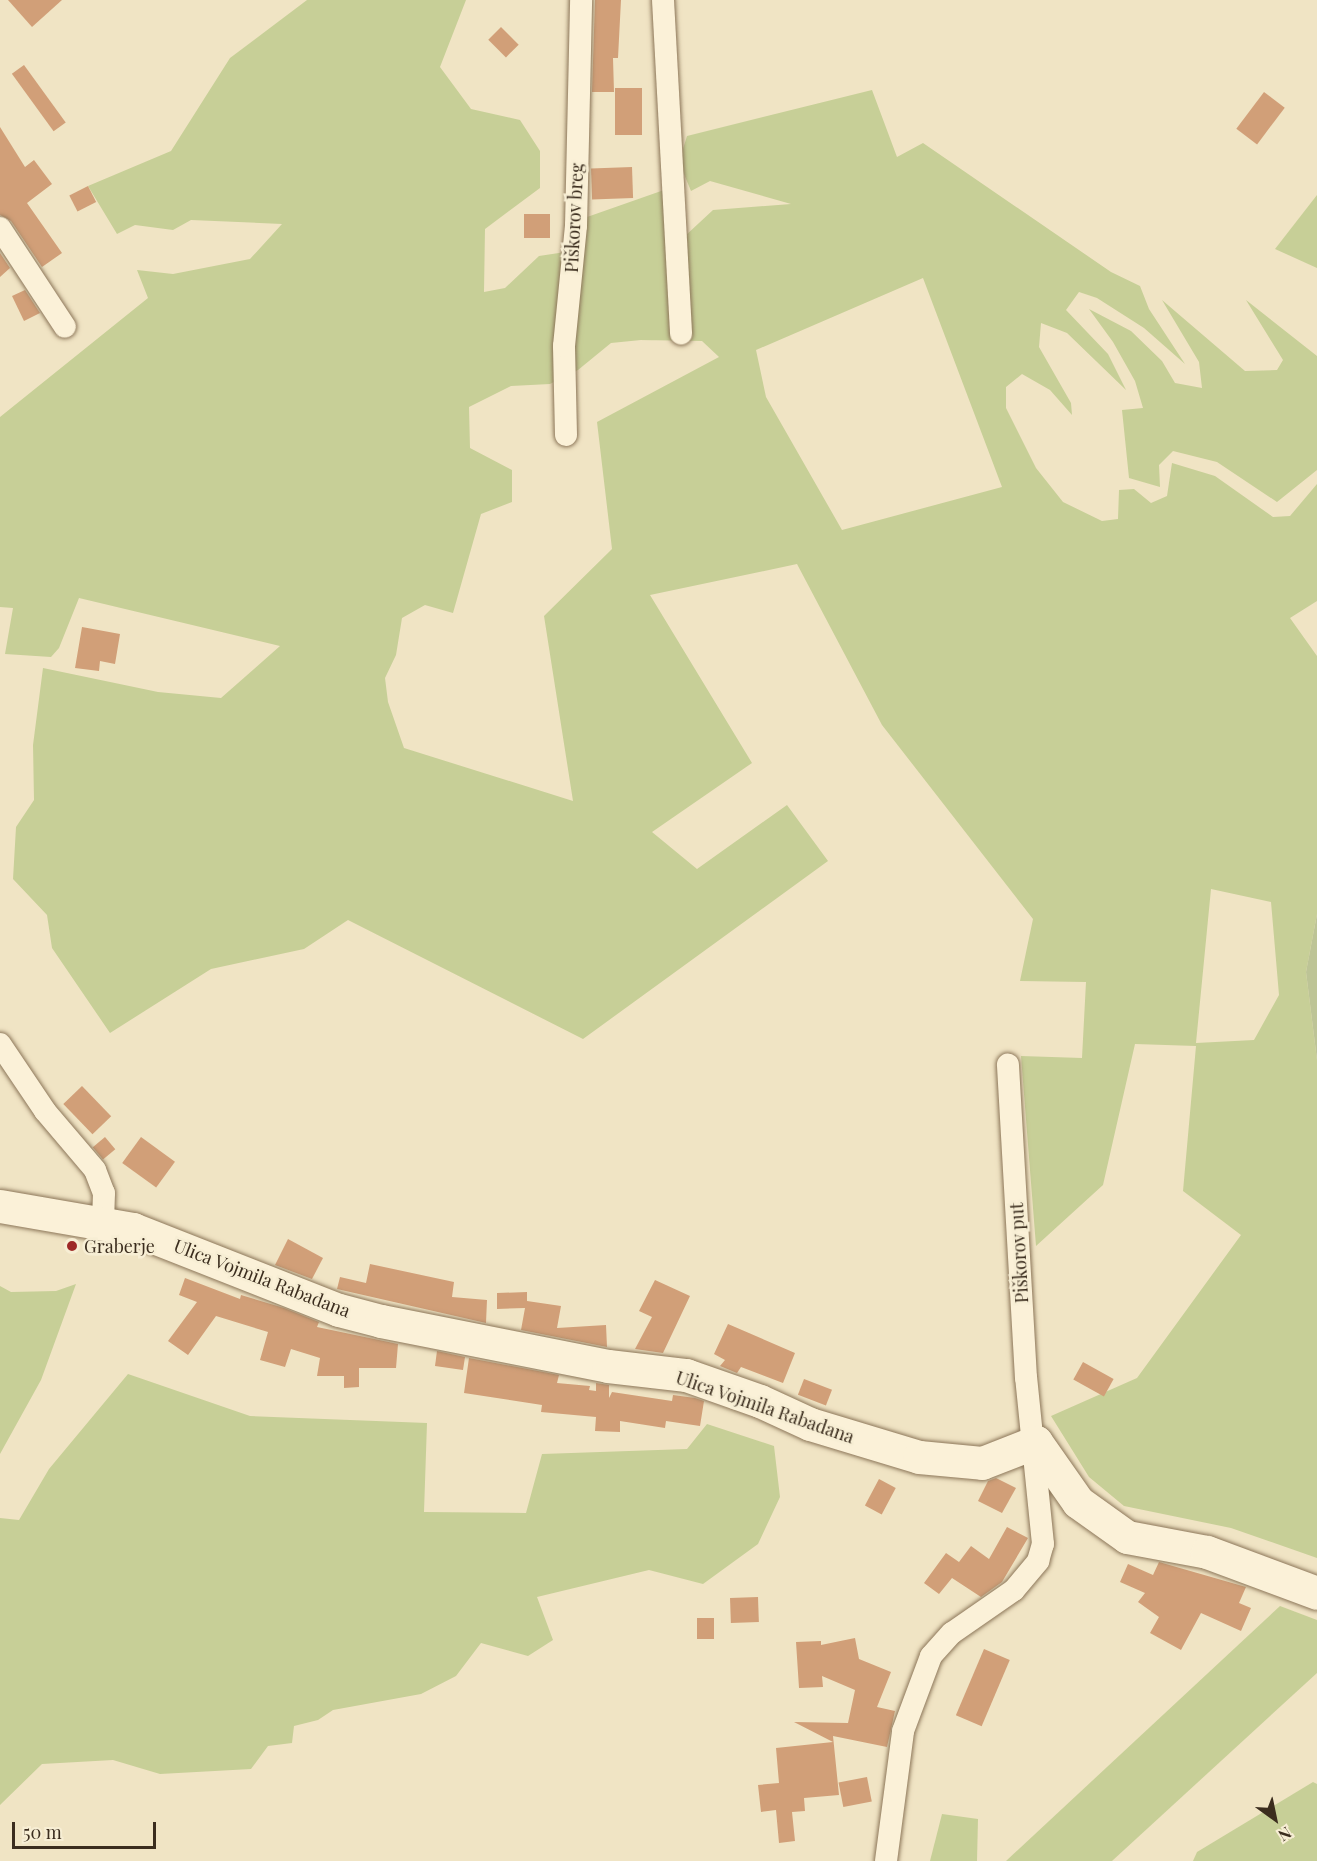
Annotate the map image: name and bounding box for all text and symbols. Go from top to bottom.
street label: Piškorov breg [560,162,588,274]
street label: Piškorov put [1006,1202,1032,1304]
street label: Ulica Vojmila Rabadana [170,1234,354,1322]
place label: Graberje [84,1235,155,1257]
marker: Graberje [65,1239,79,1253]
street label: Ulica Vojmila Rabadana [672,1366,858,1448]
north arrow [1245,1789,1305,1849]
scale bar [15,1810,159,1848]
text: 50 m [23,1820,62,1844]
text: N [1275,1823,1296,1846]

